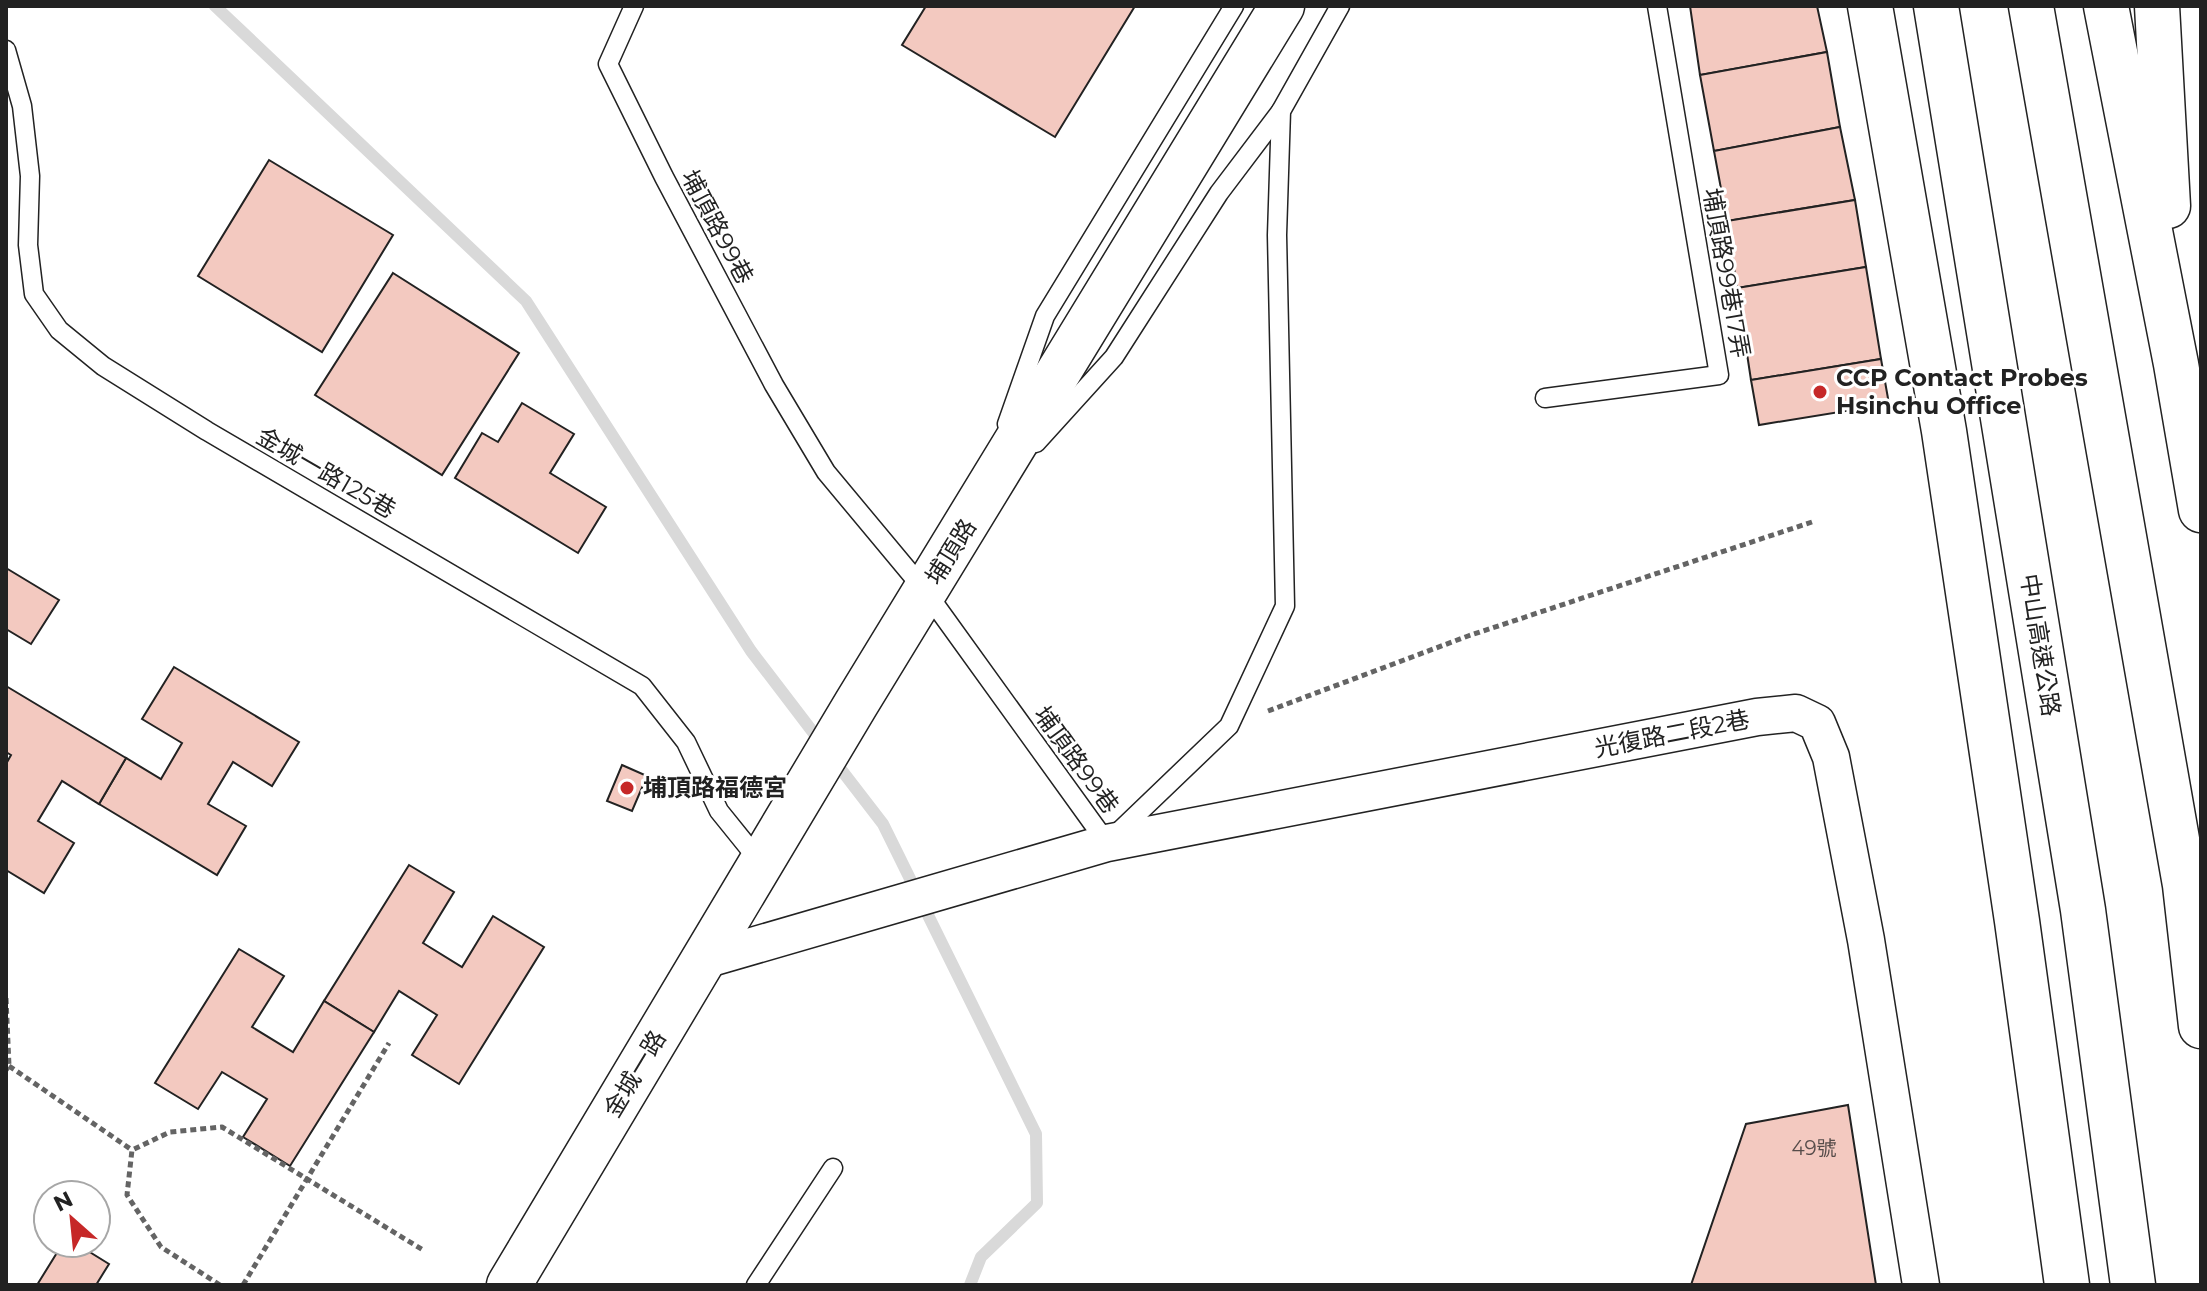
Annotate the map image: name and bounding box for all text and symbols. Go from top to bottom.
street label: 埔頂路99巷 [675,165,760,289]
street label: 埔頂路99巷17弄 [1697,186,1756,360]
place label: CCP Contact Probes Hsinchu Office [1836,363,2088,420]
marker: CCP Contact Probes Hsinchu Office [1811,383,1829,401]
street label: 金城一路125巷 [251,421,401,524]
street label: 埔頂路 [919,514,982,590]
street label: 中山高速公路 [2015,572,2066,718]
street label: 埔頂路99巷 [1028,701,1125,819]
street label: 光復路二段2巷 [1592,704,1752,763]
place label: 埔頂路福德宮 [643,773,787,802]
marker: 埔頂路福德宮 [618,779,636,797]
street label: 金城一路 [597,1025,672,1122]
house number: 49號 [1791,1136,1837,1160]
north arrow [32,1179,112,1259]
text: N [49,1186,77,1218]

